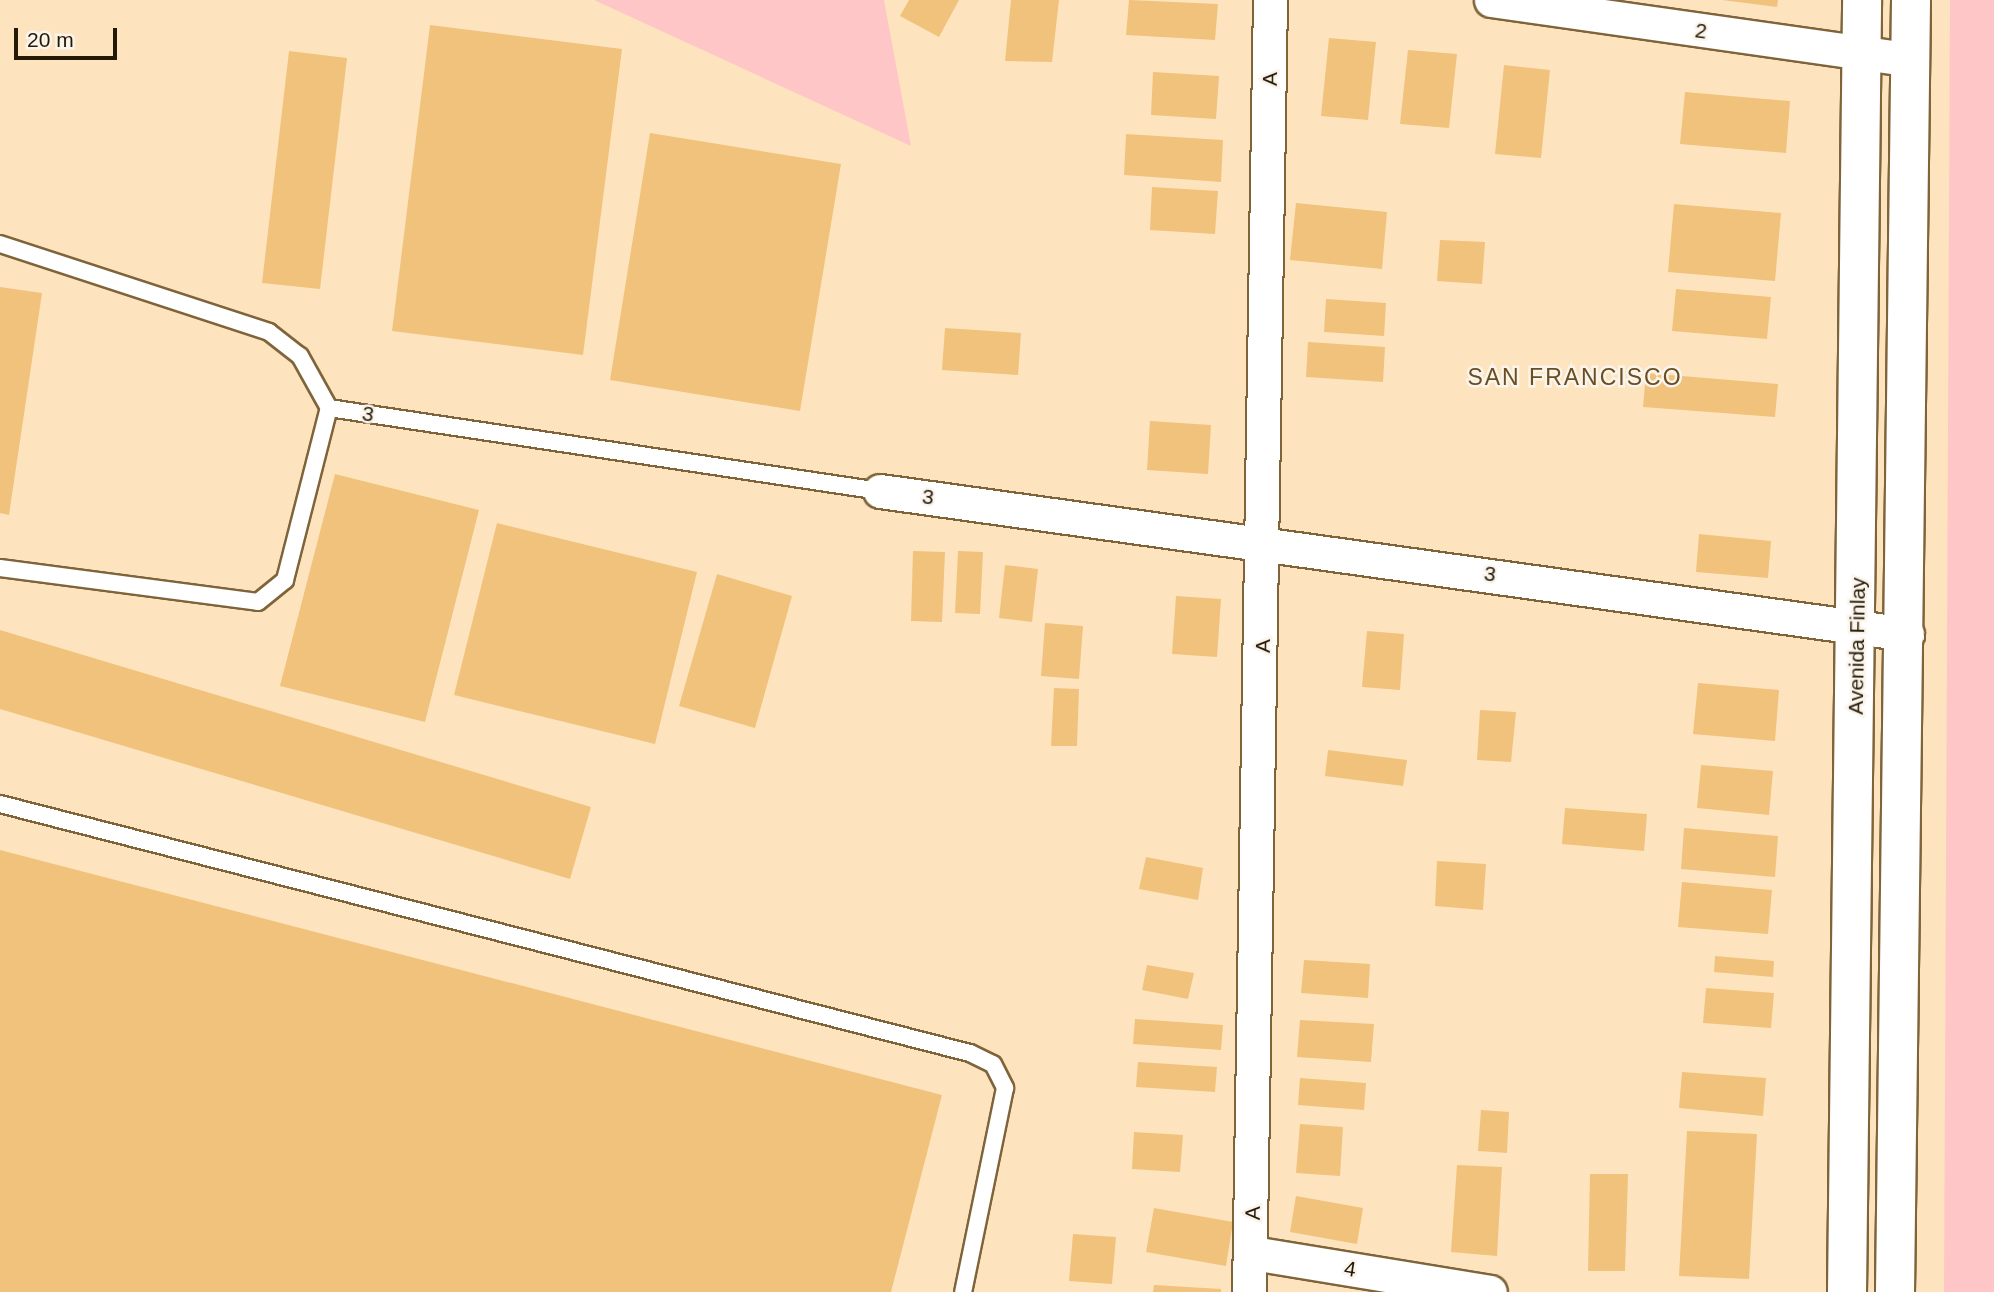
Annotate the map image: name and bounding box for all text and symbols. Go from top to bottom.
scale bar [18,14,121,58]
street label: 2 [1693,18,1709,44]
text: 20 m [27,28,74,51]
street label: A [1257,72,1283,86]
district label: SAN FRANCISCO [1469,363,1681,391]
street label: 3 [360,401,376,427]
street label: 3 [921,484,935,510]
street label: 3 [1482,561,1498,587]
street label: Avenida Finlay [1843,577,1871,715]
street label: A [1250,639,1276,653]
street label: A [1240,1206,1266,1220]
street label: 4 [1342,1256,1358,1282]

